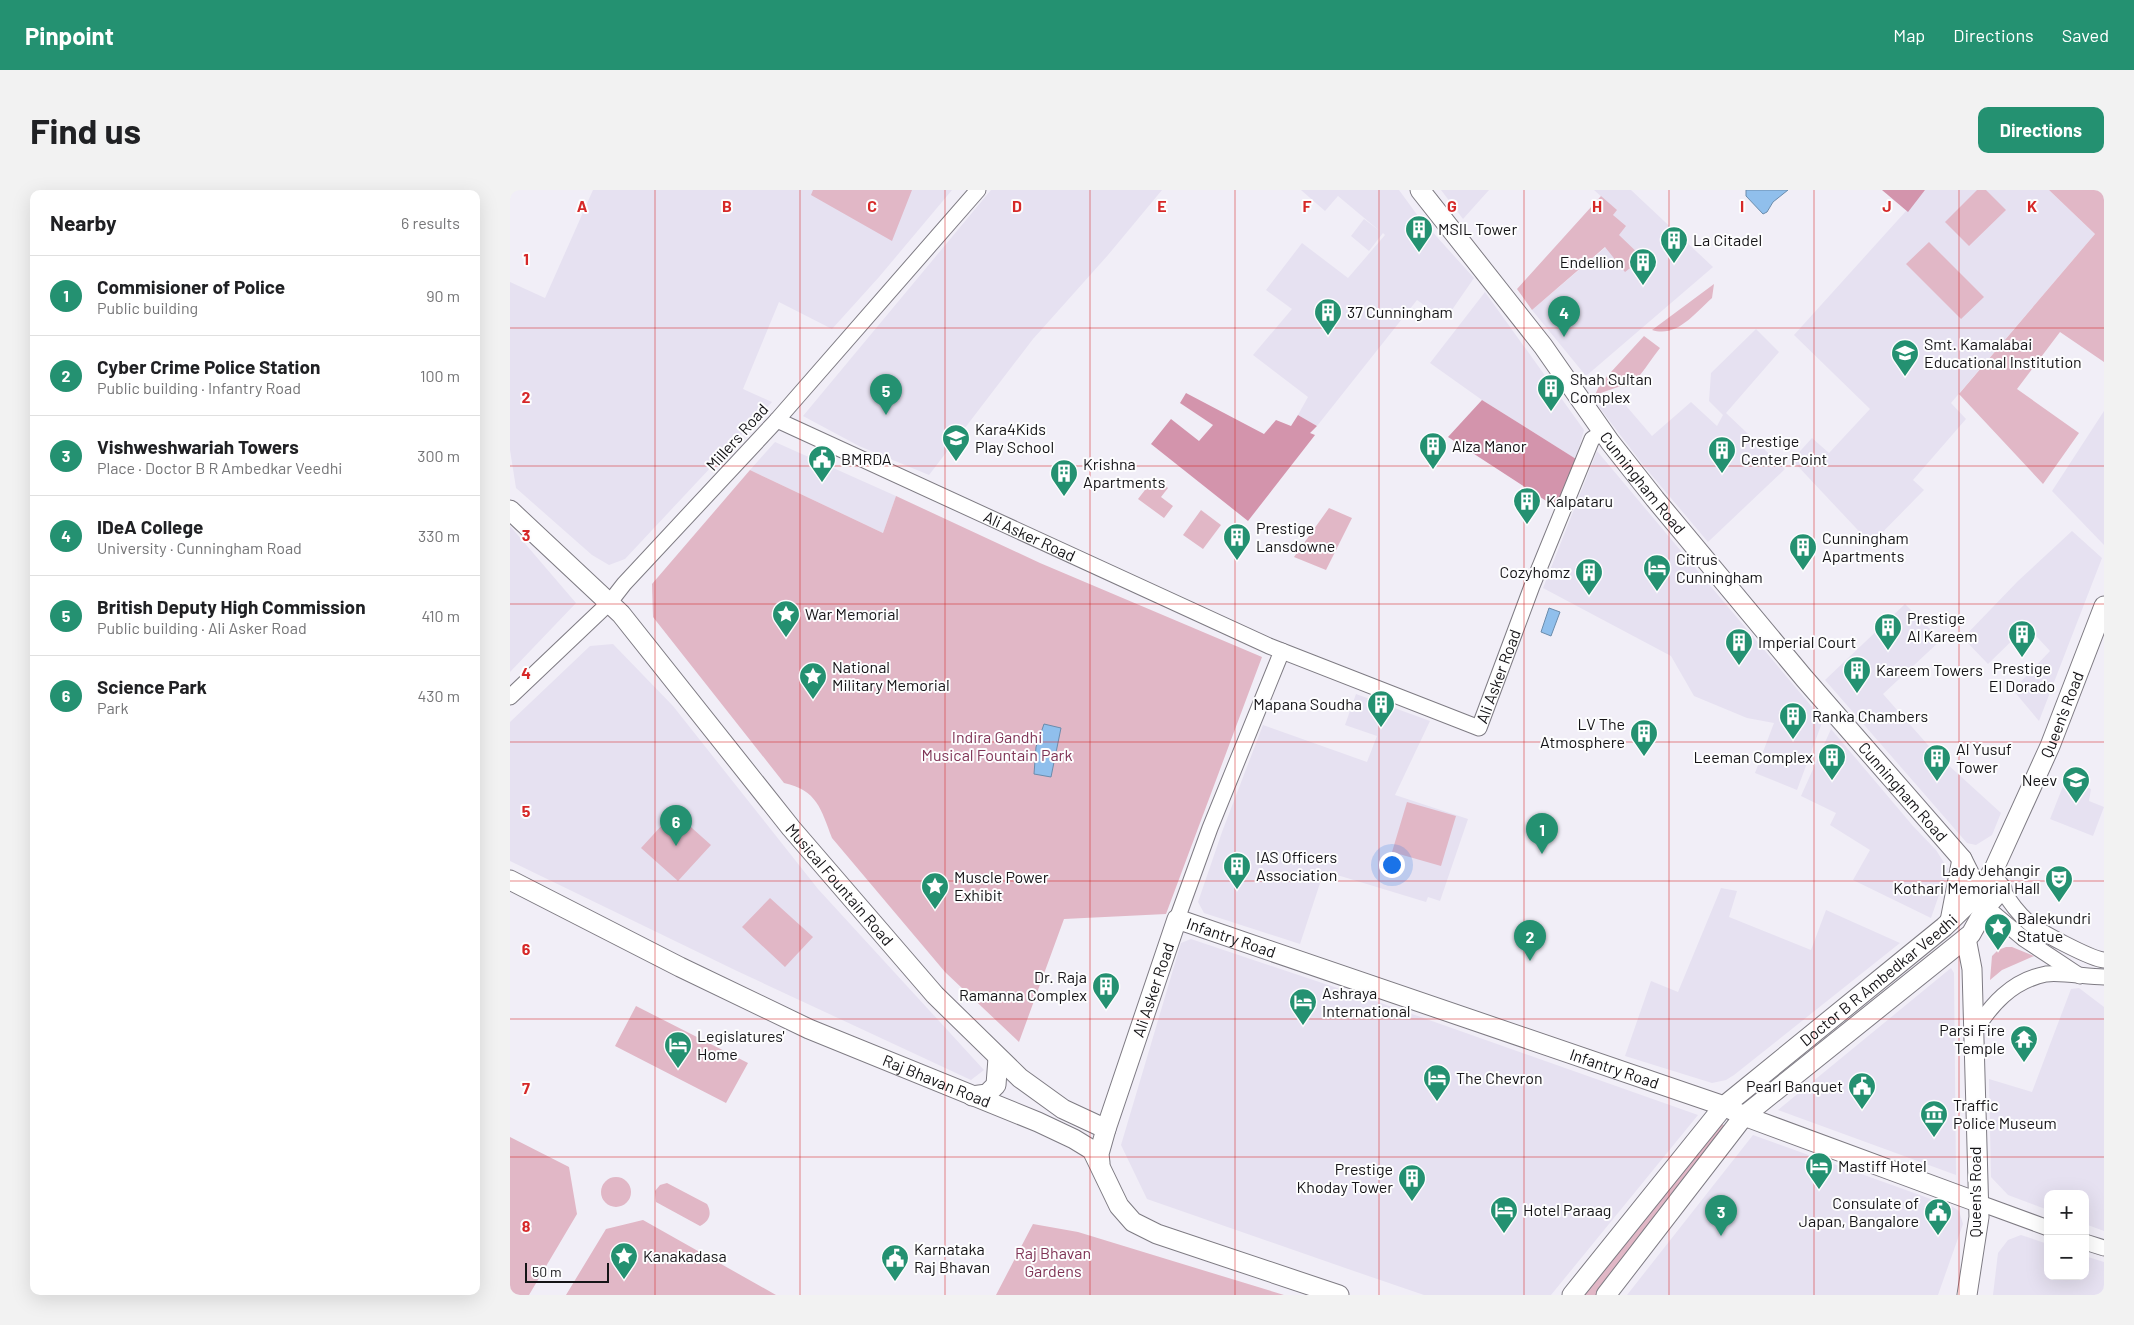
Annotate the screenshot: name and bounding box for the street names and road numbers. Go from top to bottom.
street label: Millers Road [702,399,772,474]
street label: Cunningham Road [1597,428,1690,537]
street label: Ali Asker Road [981,506,1079,565]
street label: Ali Asker Road [1472,627,1524,726]
street label: Queen's Road [2036,669,2087,761]
street label: Cunningham Road [1855,738,1952,845]
street label: Musical Fountain Road [782,819,898,949]
street label: Doctor B R Ambedkar Veedhi [1796,910,1961,1049]
street label: Infantry Road [1184,913,1279,961]
street label: Ali Asker Road [1128,940,1177,1039]
street label: Infantry Road [1567,1044,1662,1092]
street label: Raj Bhavan Road [880,1050,994,1111]
street label: Queen's Road [1965,1147,1984,1237]

